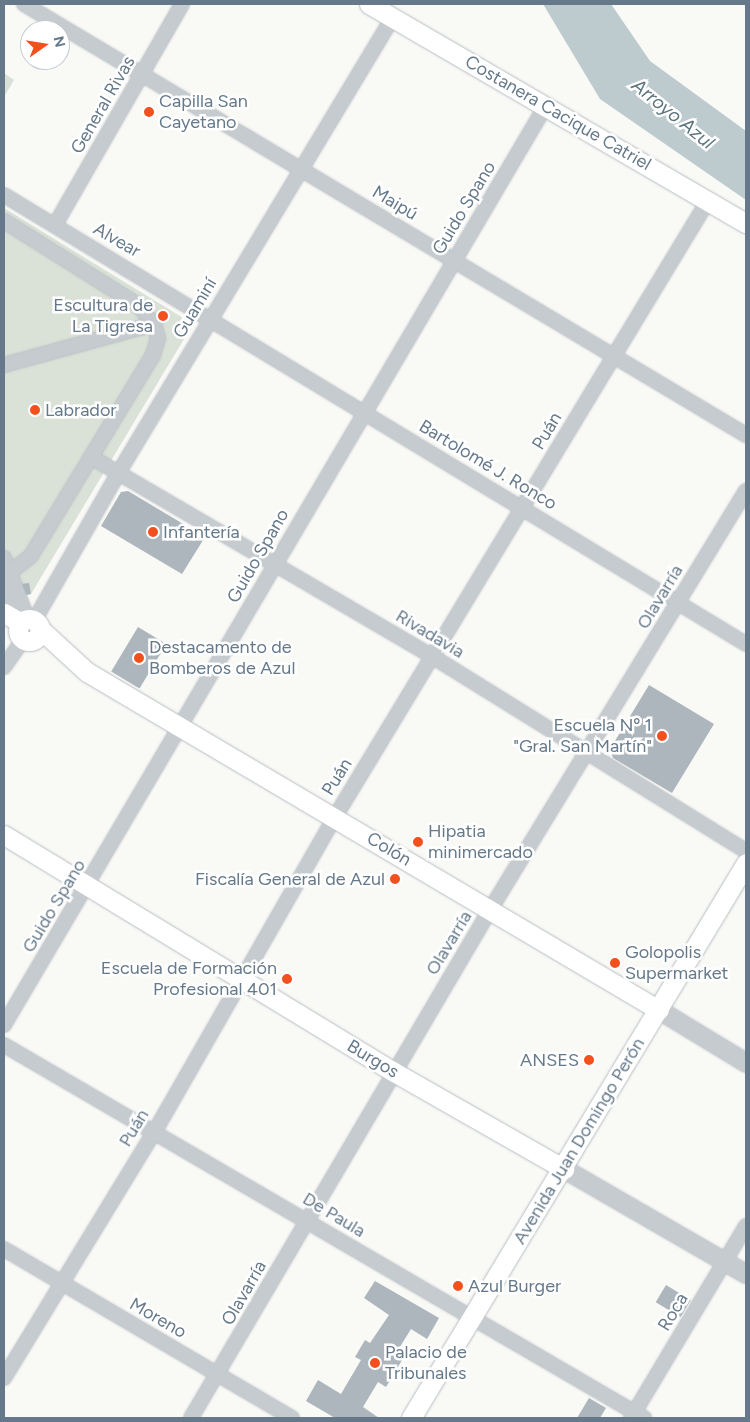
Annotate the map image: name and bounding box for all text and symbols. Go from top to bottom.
north arrow [20,20,70,70]
text: N [50,35,69,49]
street label: Costanera Cacique Catriel [461,51,655,175]
street label: General Rivas [66,52,140,158]
water label: Arroyo Azul [627,74,719,154]
place label: Capilla San Cayetano [159,91,248,134]
marker: Capilla San Cayetano [143,106,155,118]
street label: Guido Spano [428,158,500,258]
street label: Maipú [368,181,422,225]
street label: Alvear [90,218,144,262]
street label: Guaminí [169,274,221,342]
place label: Escultura de La Tigresa [53,295,153,338]
marker: Escultura de La Tigresa [157,310,169,322]
place label: Labrador [45,399,116,421]
marker: Labrador [29,404,41,416]
street label: Puán [528,408,566,454]
street label: Bartolomé J. Ronco [415,415,561,515]
street label: Guido Spano [222,505,294,607]
place label: Infantería [163,521,240,543]
marker: Infantería [147,526,159,538]
street label: Olavarría [633,561,687,633]
street label: Rivadavia [392,605,468,663]
place label: Destacamento de Bomberos de Azul [149,637,295,680]
marker: Destacamento de Bomberos de Azul [133,652,145,664]
place label: Escuela Nº 1 "Gral. San Martín" [513,715,652,758]
marker: Escuela Nº 1 "Gral. San Martín" [656,730,668,742]
street label: Puán [317,754,357,800]
place label: Hipatia minimercado [428,821,533,864]
street label: Colón [363,827,415,871]
marker: Hipatia minimercado [412,836,424,848]
street label: Guido Spano [18,856,90,956]
place label: Fiscalía General de Azul [195,868,385,890]
marker: Fiscalía General de Azul [389,873,401,885]
street label: Olavarría [422,907,476,979]
place label: Golopolis Supermarket [625,942,728,984]
marker: Golopolis Supermarket [609,957,621,969]
place label: Escuela de Formación Profesional 401 [101,958,277,1001]
marker: Escuela de Formación Profesional 401 [281,973,293,985]
street label: Avenida Juan Domingo Perón [509,1034,649,1248]
street label: Burgos [343,1035,403,1083]
place label: ANSES [520,1049,579,1071]
marker: ANSES [583,1054,595,1066]
street label: Puán [115,1105,153,1151]
street label: De Paula [299,1188,369,1242]
street label: Olavarría [217,1257,271,1329]
place label: Azul Burger [468,1275,561,1297]
marker: Azul Burger [452,1280,464,1292]
street label: Roca [653,1289,693,1335]
street label: Moreno [126,1293,190,1343]
place label: Palacio de Tribunales [385,1342,467,1385]
marker: Palacio de Tribunales [369,1357,381,1369]

